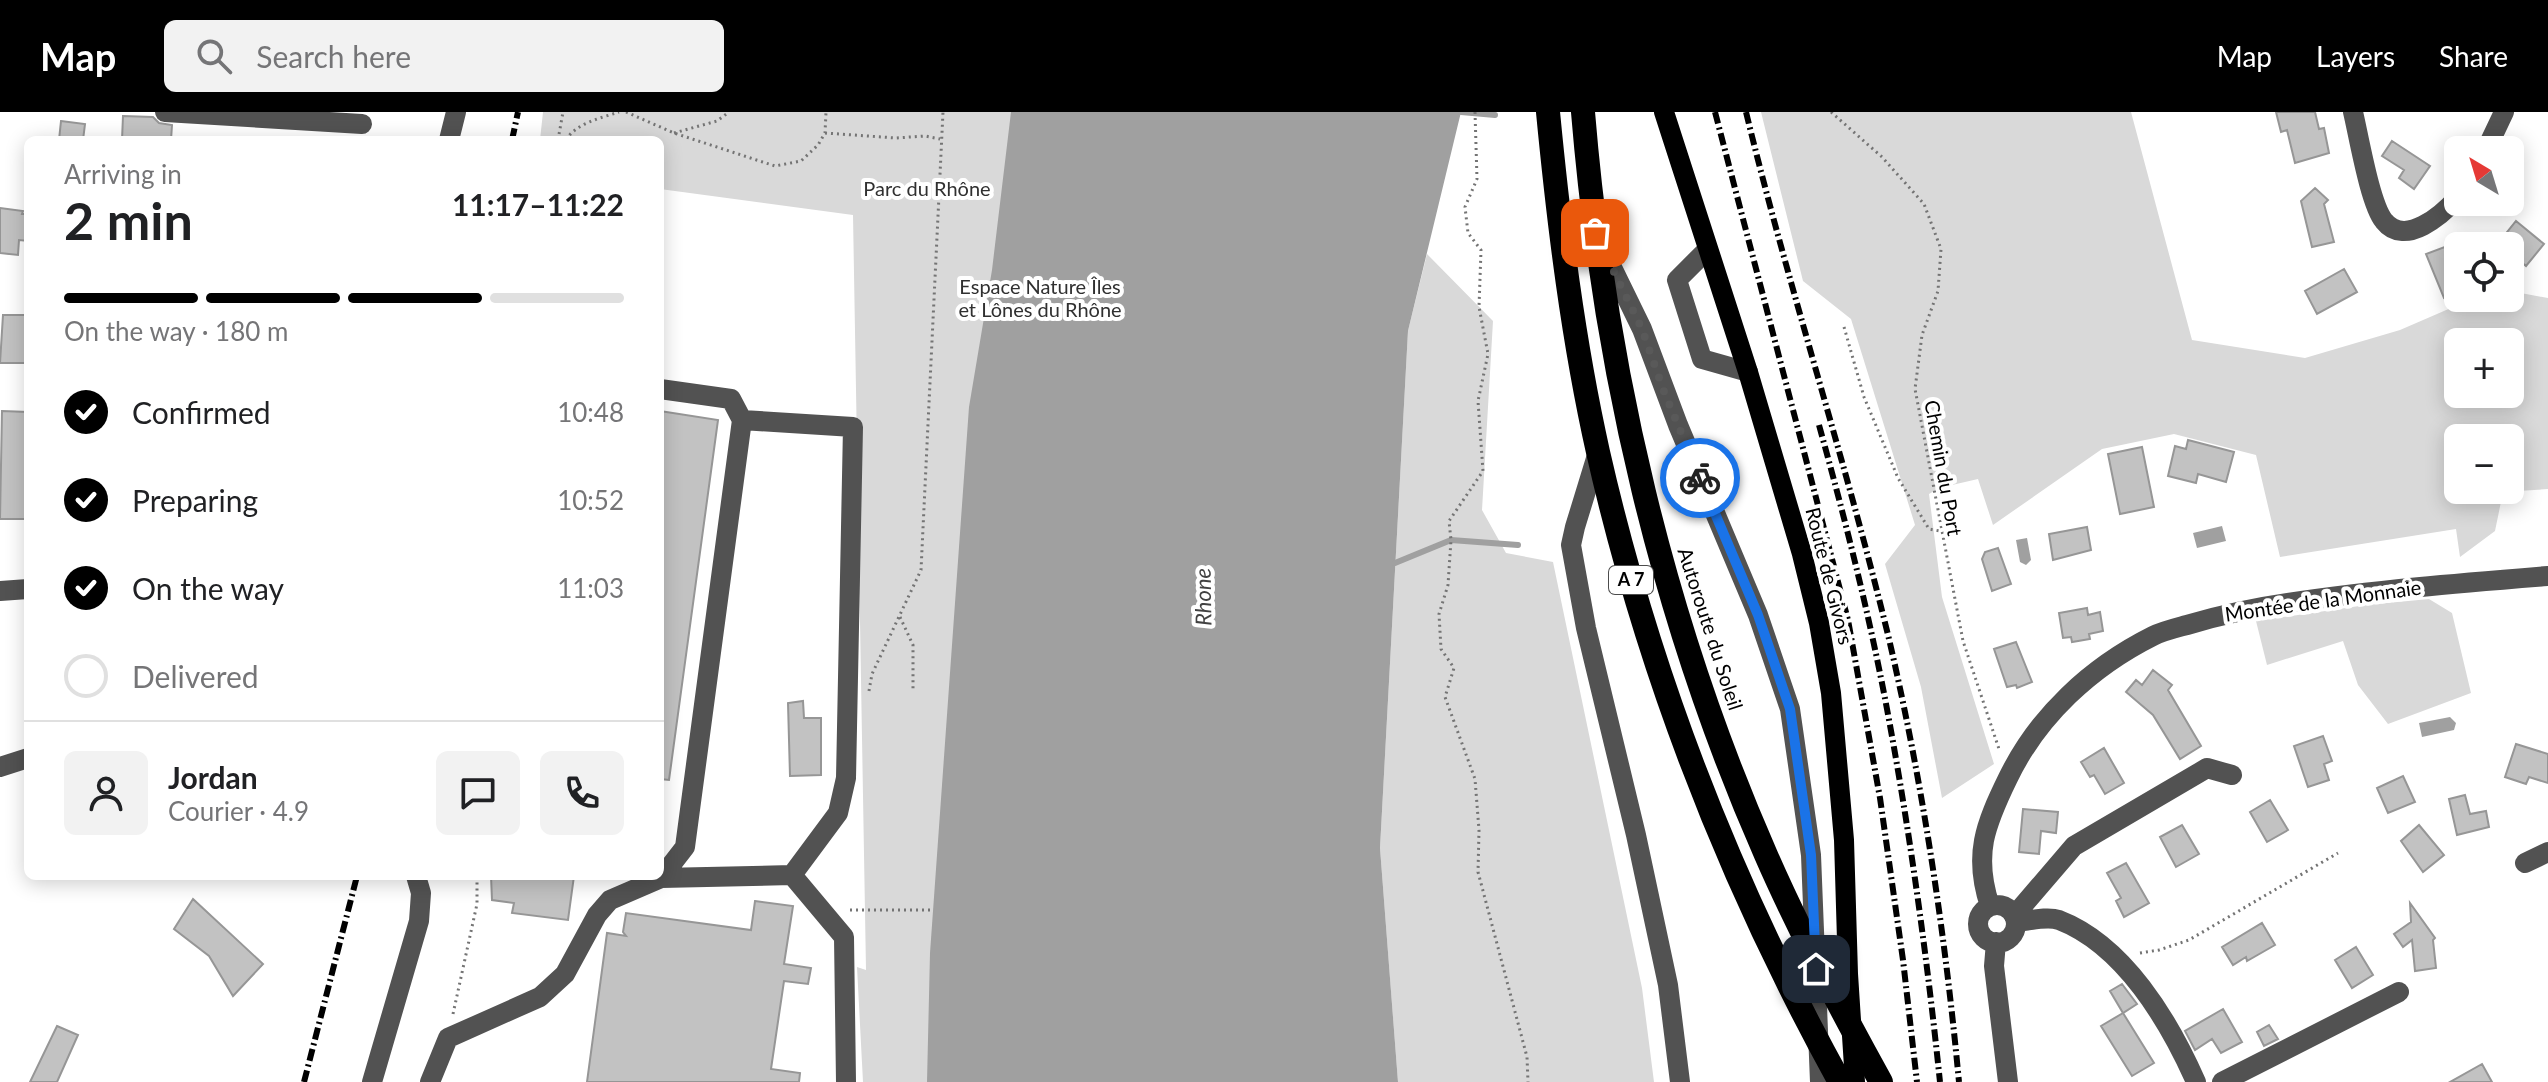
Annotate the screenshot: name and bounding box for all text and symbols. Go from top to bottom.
search box [164,20,724,92]
text: Map [40,33,116,79]
icon: search [192,34,236,78]
text: Search here [256,38,411,74]
text: Map [2217,39,2272,73]
text: Layers [2316,39,2395,73]
text: Share [2439,39,2508,73]
north arrow [2444,136,2524,216]
map controls [2444,136,2524,504]
text: Arriving in [64,158,182,190]
park label: Parc du Rhône [863,176,991,200]
text: 11:17–11:22 [452,186,624,222]
text: 2 min [64,189,193,251]
pin [1561,199,1629,267]
icon: bag [1573,211,1617,255]
button: locate [2444,232,2524,312]
park label: Espace Nature Îles et Lônes du Rhône [958,274,1122,321]
text: On the way · 180 m [64,315,288,347]
button: + [2444,328,2524,408]
icon: check [64,390,108,434]
text: Confirmed [132,394,271,430]
text: 10:48 [557,396,624,428]
street label: Chemin du Port [1920,398,1968,538]
button: − [2444,424,2524,504]
courier [1660,438,1740,518]
icon: bike [1678,456,1722,500]
icon: check [64,478,108,522]
text: Preparing [132,482,258,518]
text: 10:52 [557,484,624,516]
street label: Route de Givors [1801,505,1859,647]
street label: Autoroute du Soleil [1673,544,1749,713]
icon: check [64,566,108,610]
road number: A 7 [1609,566,1653,594]
water label: Rhone [1188,568,1217,626]
text: On the way [132,570,284,606]
text: 11:03 [557,572,624,604]
street label: Montée de la Monnaie [2223,574,2423,626]
text: Delivered [132,658,259,694]
button: person [64,751,148,835]
button: chat [436,751,520,835]
button: phone [540,751,624,835]
text: Jordan [168,759,258,795]
text: Courier · 4.9 [168,795,309,827]
pin [1782,935,1850,1003]
icon: home [1794,947,1838,991]

